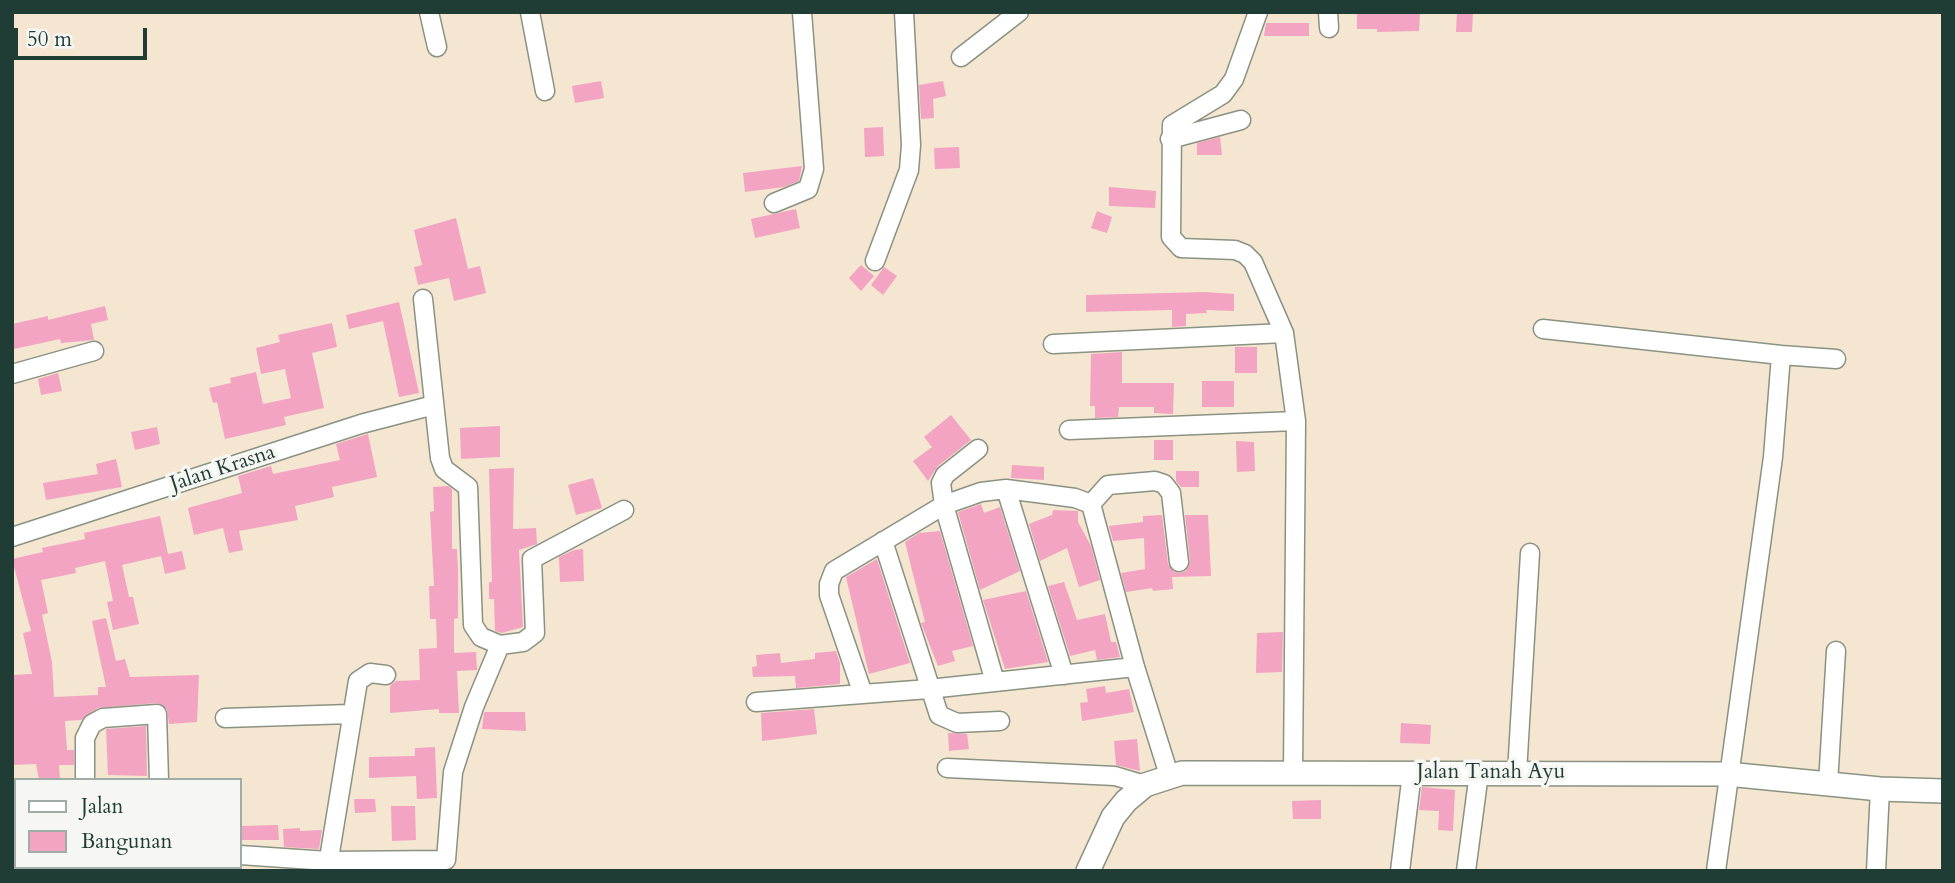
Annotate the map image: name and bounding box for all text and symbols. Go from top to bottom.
scale bar [18,14,150,58]
text: 50 m [27,25,72,54]
street label: Jalan Krasna [167,440,279,498]
street label: Jalan Tanah Ayu [1417,760,1565,786]
legend [14,778,242,869]
text: Jalan [81,792,124,821]
text: Bangunan [81,827,173,856]

